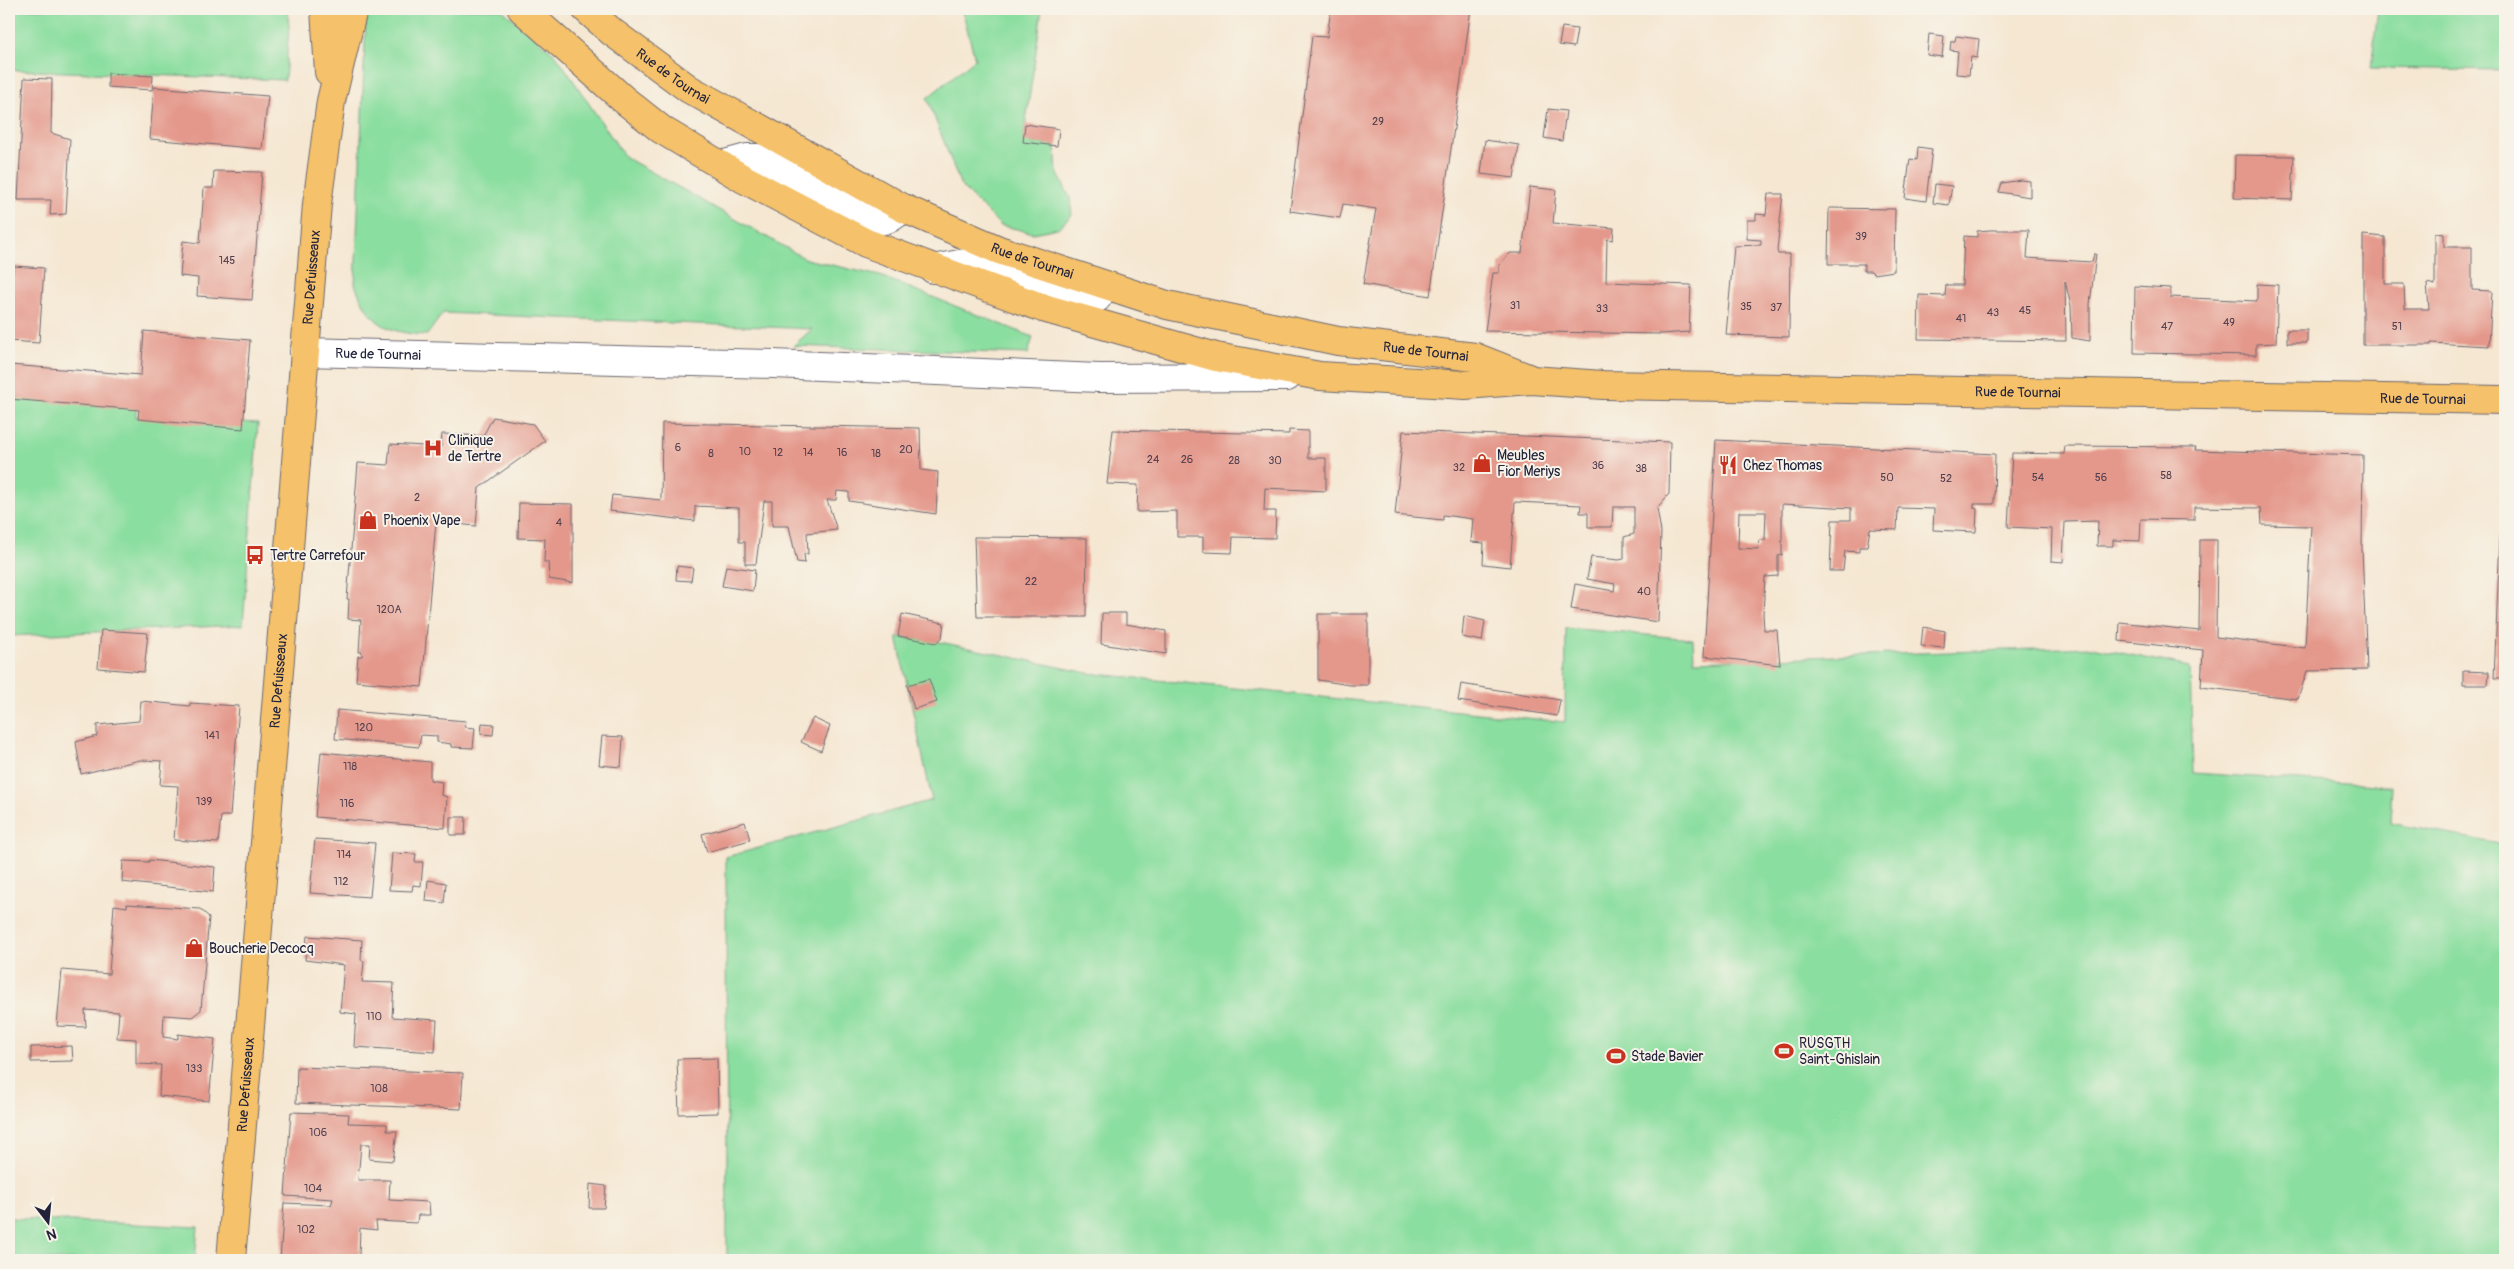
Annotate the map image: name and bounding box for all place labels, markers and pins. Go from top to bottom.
place label: Clinique de Tertre [448,432,501,465]
hospital icon: Clinique de Tertre [422,437,444,459]
place label: Meubles Fior Meriys [1497,447,1561,480]
shop icon: Meubles Fior Meriys [1471,452,1493,474]
restaurant icon: Chez Thomas [1717,454,1739,476]
place label: Chez Thomas [1743,457,1823,474]
shop icon: Phoenix Vape [357,509,379,531]
place label: Phoenix Vape [383,512,460,529]
bus stop icon: Tertre Carrefour [244,544,266,566]
place label: Tertre Carrefour [270,547,365,564]
shop icon: Boucherie Decocq [183,937,205,959]
place label: Boucherie Decocq [209,940,314,957]
place label: RUSGTH Saint-Ghislain [1799,1035,1880,1068]
sports icon: RUSGTH Saint-Ghislain [1773,1040,1795,1062]
sports icon: Stade Bavier [1605,1045,1627,1067]
place label: Stade Bavier [1631,1048,1703,1065]

